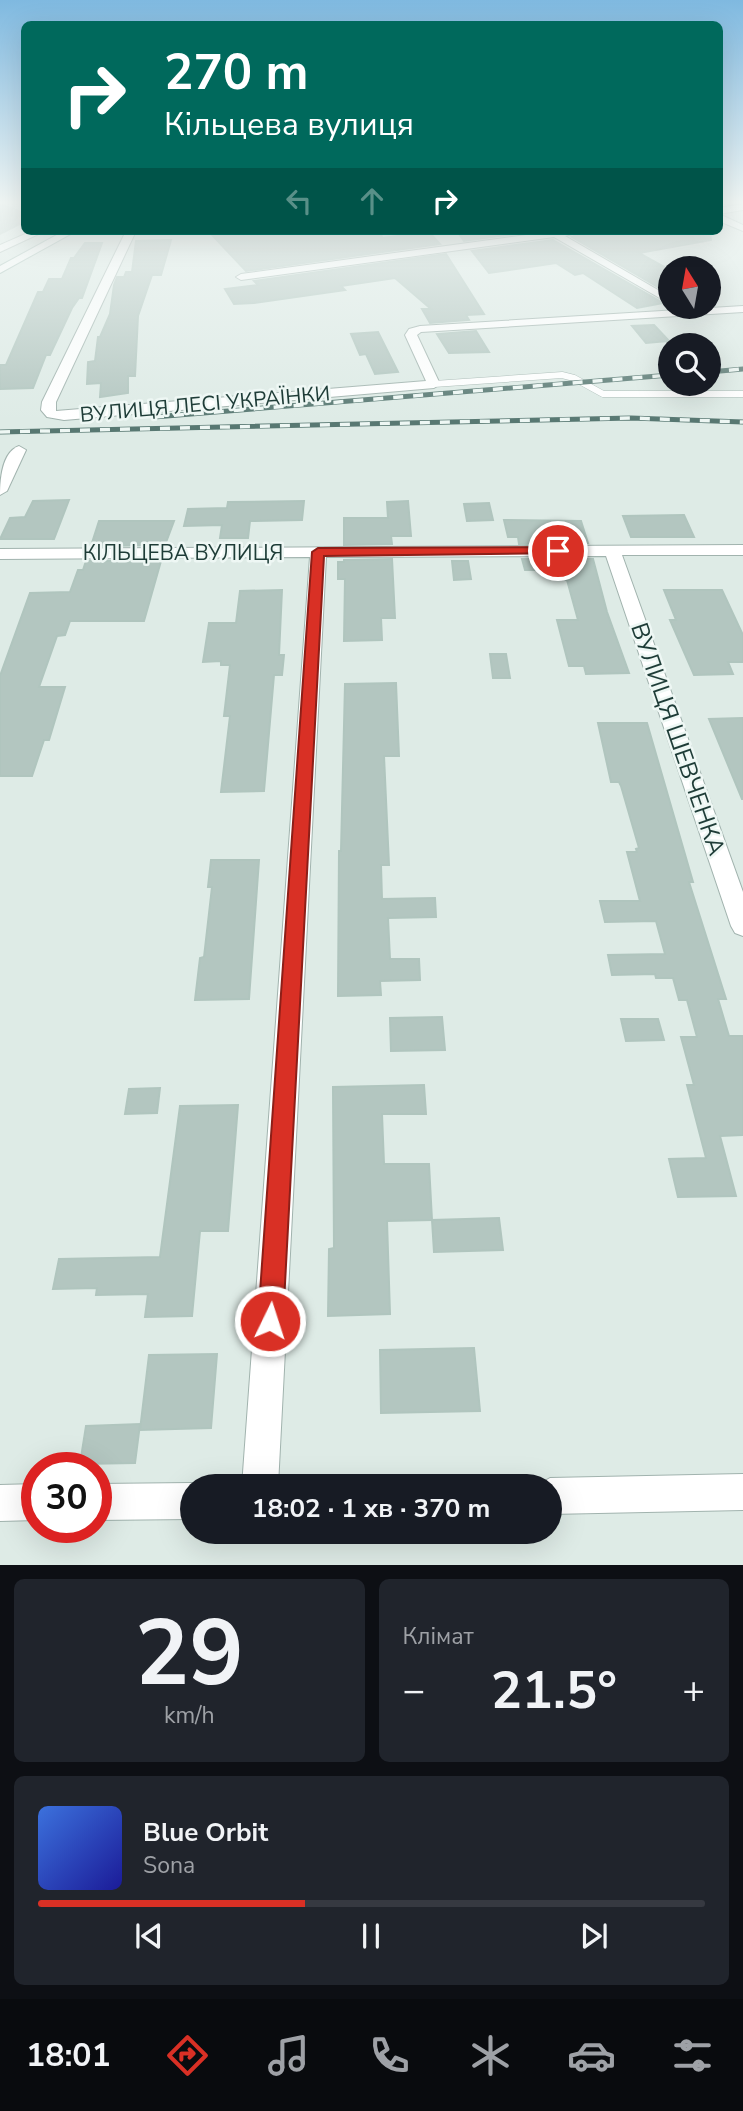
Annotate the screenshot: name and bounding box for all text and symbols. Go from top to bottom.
text: 270 m [164,39,308,106]
icon: right [49,49,140,140]
text: Кільцева вулиця [164,103,414,146]
icon: left [280,182,318,220]
icon: ahead [353,182,391,220]
icon: right [426,182,464,220]
north arrow [658,256,721,318]
map controls [658,256,721,396]
button: search [658,333,721,396]
street label: ВУЛИЦЯ ЛЕСІ УКРАЇНКИ [79,379,331,429]
pin [528,521,588,581]
icon: arrive [539,532,577,570]
street label: КІЛЬЦЕВА ВУЛИЦЯ [83,539,283,567]
street label: ВУЛИЦЯ ШЕВЧЕНКА [623,618,733,860]
position arrow [233,1284,307,1358]
speed limit sign: 30 [21,1452,112,1543]
text: 18:02 · 1 хв · 370 m [252,1491,490,1526]
text: 29 [135,1592,244,1716]
text: Клімат [403,1621,474,1652]
text: 21.5° [491,1655,617,1726]
text: − [403,1665,425,1716]
text: + [682,1665,705,1716]
text: km/h [164,1700,215,1731]
text: Blue Orbit [143,1815,268,1850]
text: Sona [143,1850,195,1881]
icon: previous [130,1917,168,1955]
icon: pause [352,1917,390,1955]
icon: next [575,1917,613,1955]
icon: directions [163,2031,212,2080]
icon: music [264,2031,313,2080]
icon: phone [365,2031,414,2080]
icon: climate [466,2031,515,2080]
icon: car [567,2031,616,2080]
icon: filters [668,2031,717,2080]
text: 18:01 [26,2034,111,2077]

